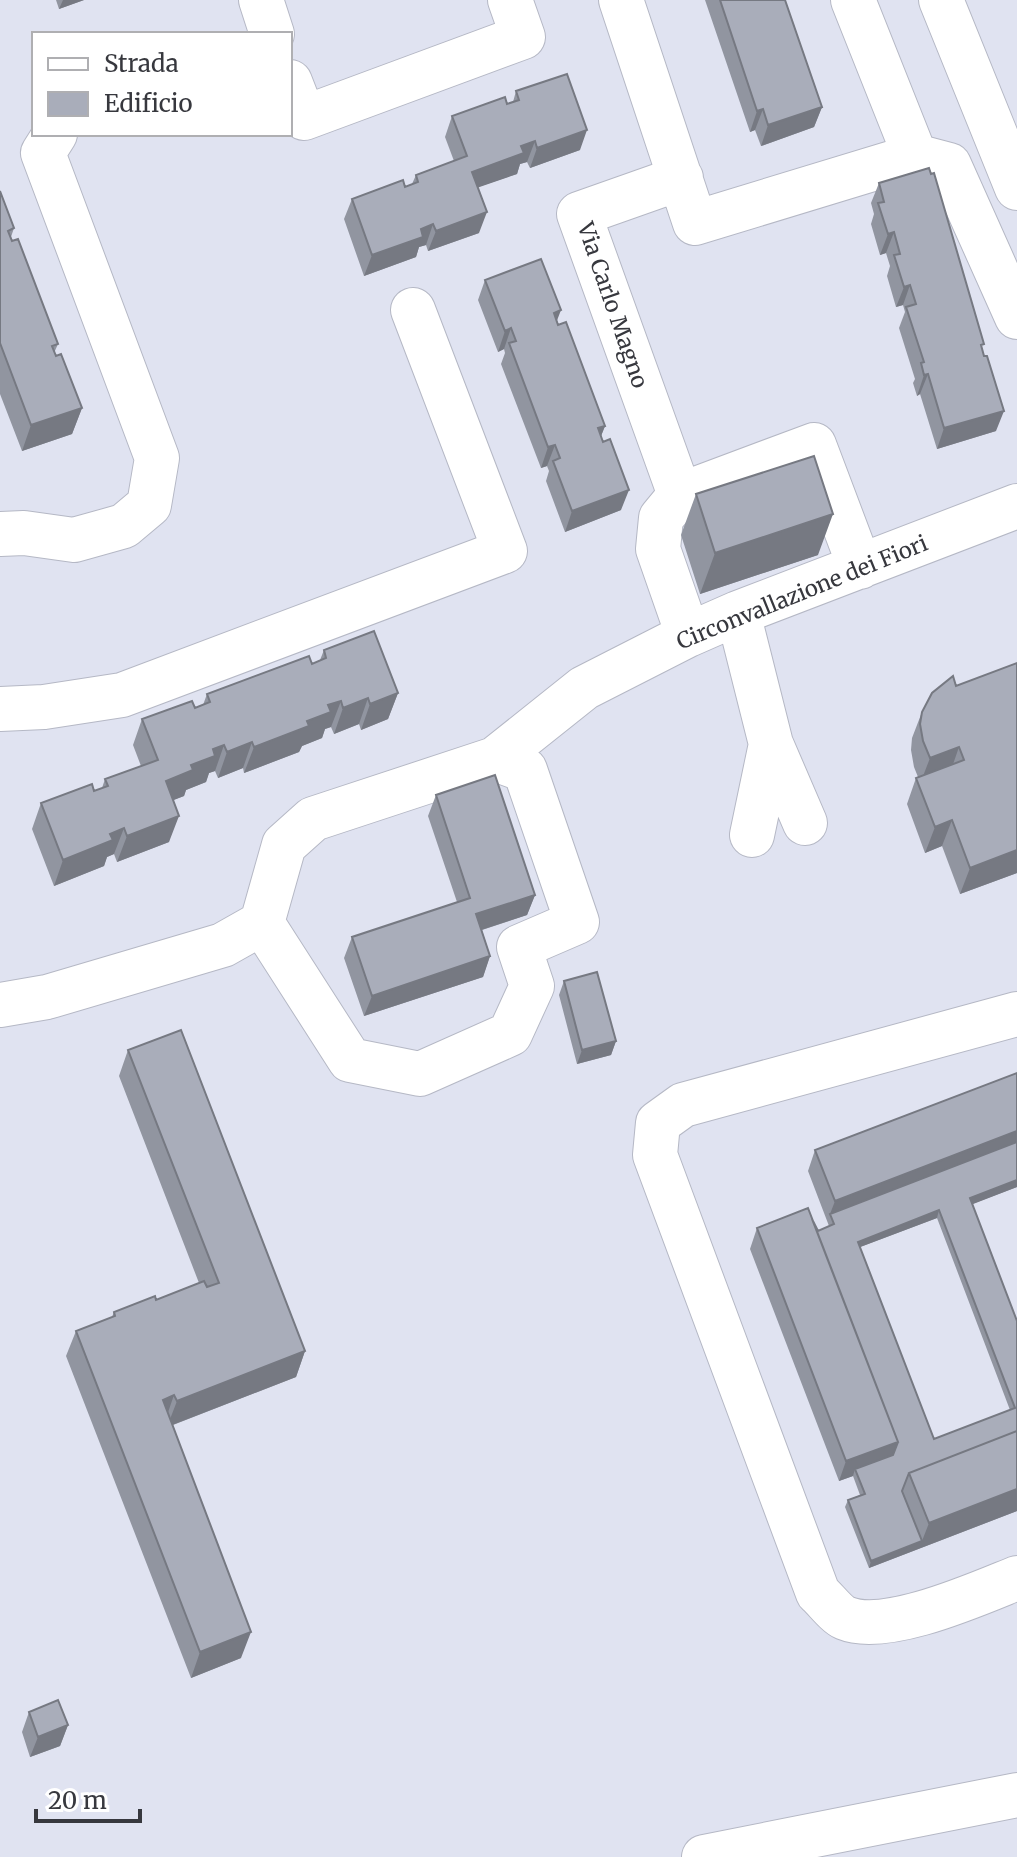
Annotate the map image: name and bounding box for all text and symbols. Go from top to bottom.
legend [32,32,292,136]
text: Strada [104,48,179,79]
text: Edificio [104,88,192,119]
street label: Via Carlo Magno [571,217,655,392]
street label: Circonvallazione dei Fiori [672,529,932,655]
scale bar [36,1773,140,1823]
text: 20 m [48,1785,107,1816]

